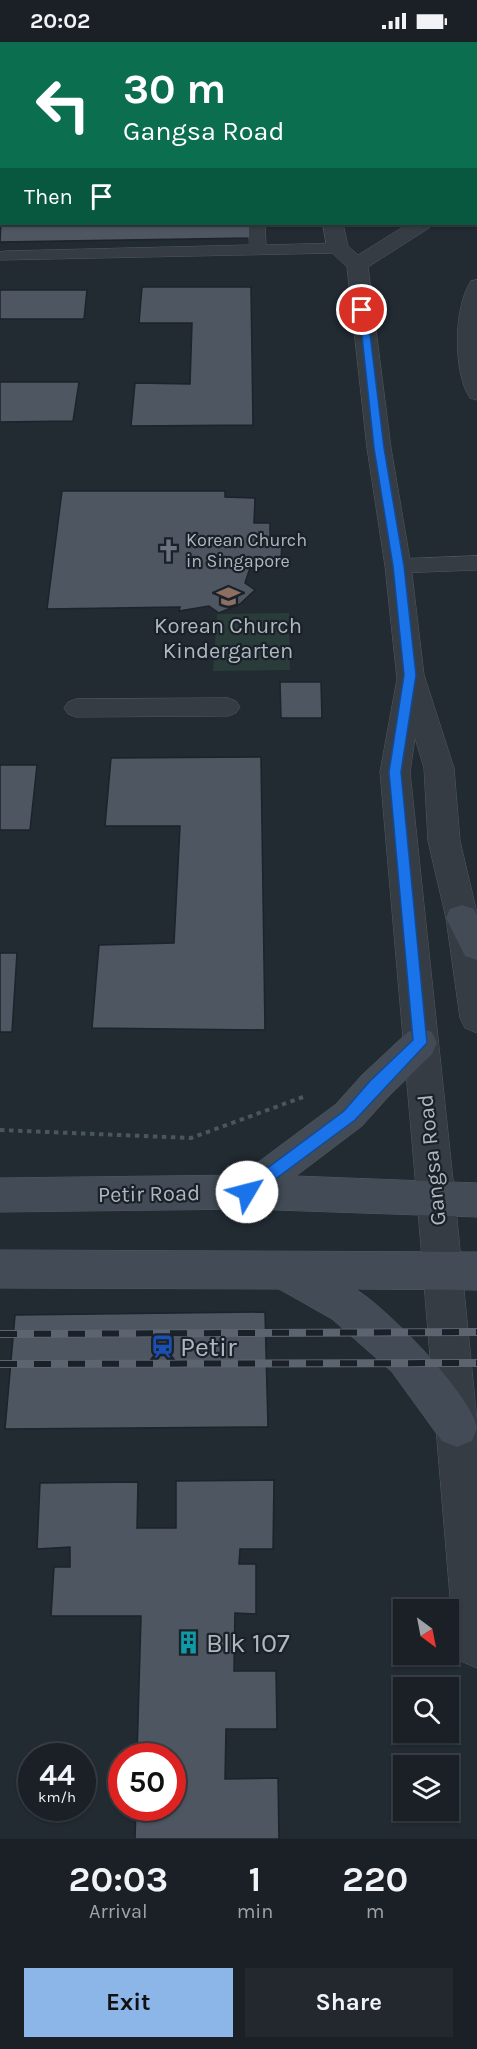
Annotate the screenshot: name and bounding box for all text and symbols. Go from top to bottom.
text: 20:02 [30,8,90,34]
text: 30 m [123,64,226,114]
icon: left [24,66,102,144]
text: Gangsa Road [123,115,284,147]
icon: arrive [85,180,118,213]
text: Then [24,184,73,210]
pin [336,284,387,335]
icon: arrive [345,293,378,326]
place label: Korean Church in Singapore [186,529,307,572]
church icon: Korean Church in Singapore [155,537,181,563]
school or university icon: Korean Church Kindergarten [215,584,241,610]
place label: Korean Church Kindergarten [154,613,302,664]
street label: Gangsa Road [412,1093,452,1227]
position arrow [215,1160,279,1224]
street label: Petir Road [98,1180,200,1208]
place label: Petir [180,1331,237,1363]
station icon: Petir [149,1334,175,1360]
north arrow [393,1599,459,1665]
map controls [393,1599,459,1821]
place label: Blk 107 [206,1627,290,1659]
building icon: Blk 107 [175,1630,201,1656]
button: search [393,1677,459,1743]
speed limit sign: 50 [108,1743,186,1821]
button: layers [393,1755,459,1821]
text: 44 [39,1757,75,1793]
text: km/h [38,1788,76,1806]
text: 20:03 [69,1858,168,1900]
text: 1 [249,1858,261,1900]
text: 220 [342,1858,408,1900]
text: Arrival [89,1900,148,1923]
text: min [237,1900,273,1923]
text: m [366,1900,385,1923]
button: Exit [24,1968,233,2037]
button: Share [245,1968,453,2037]

